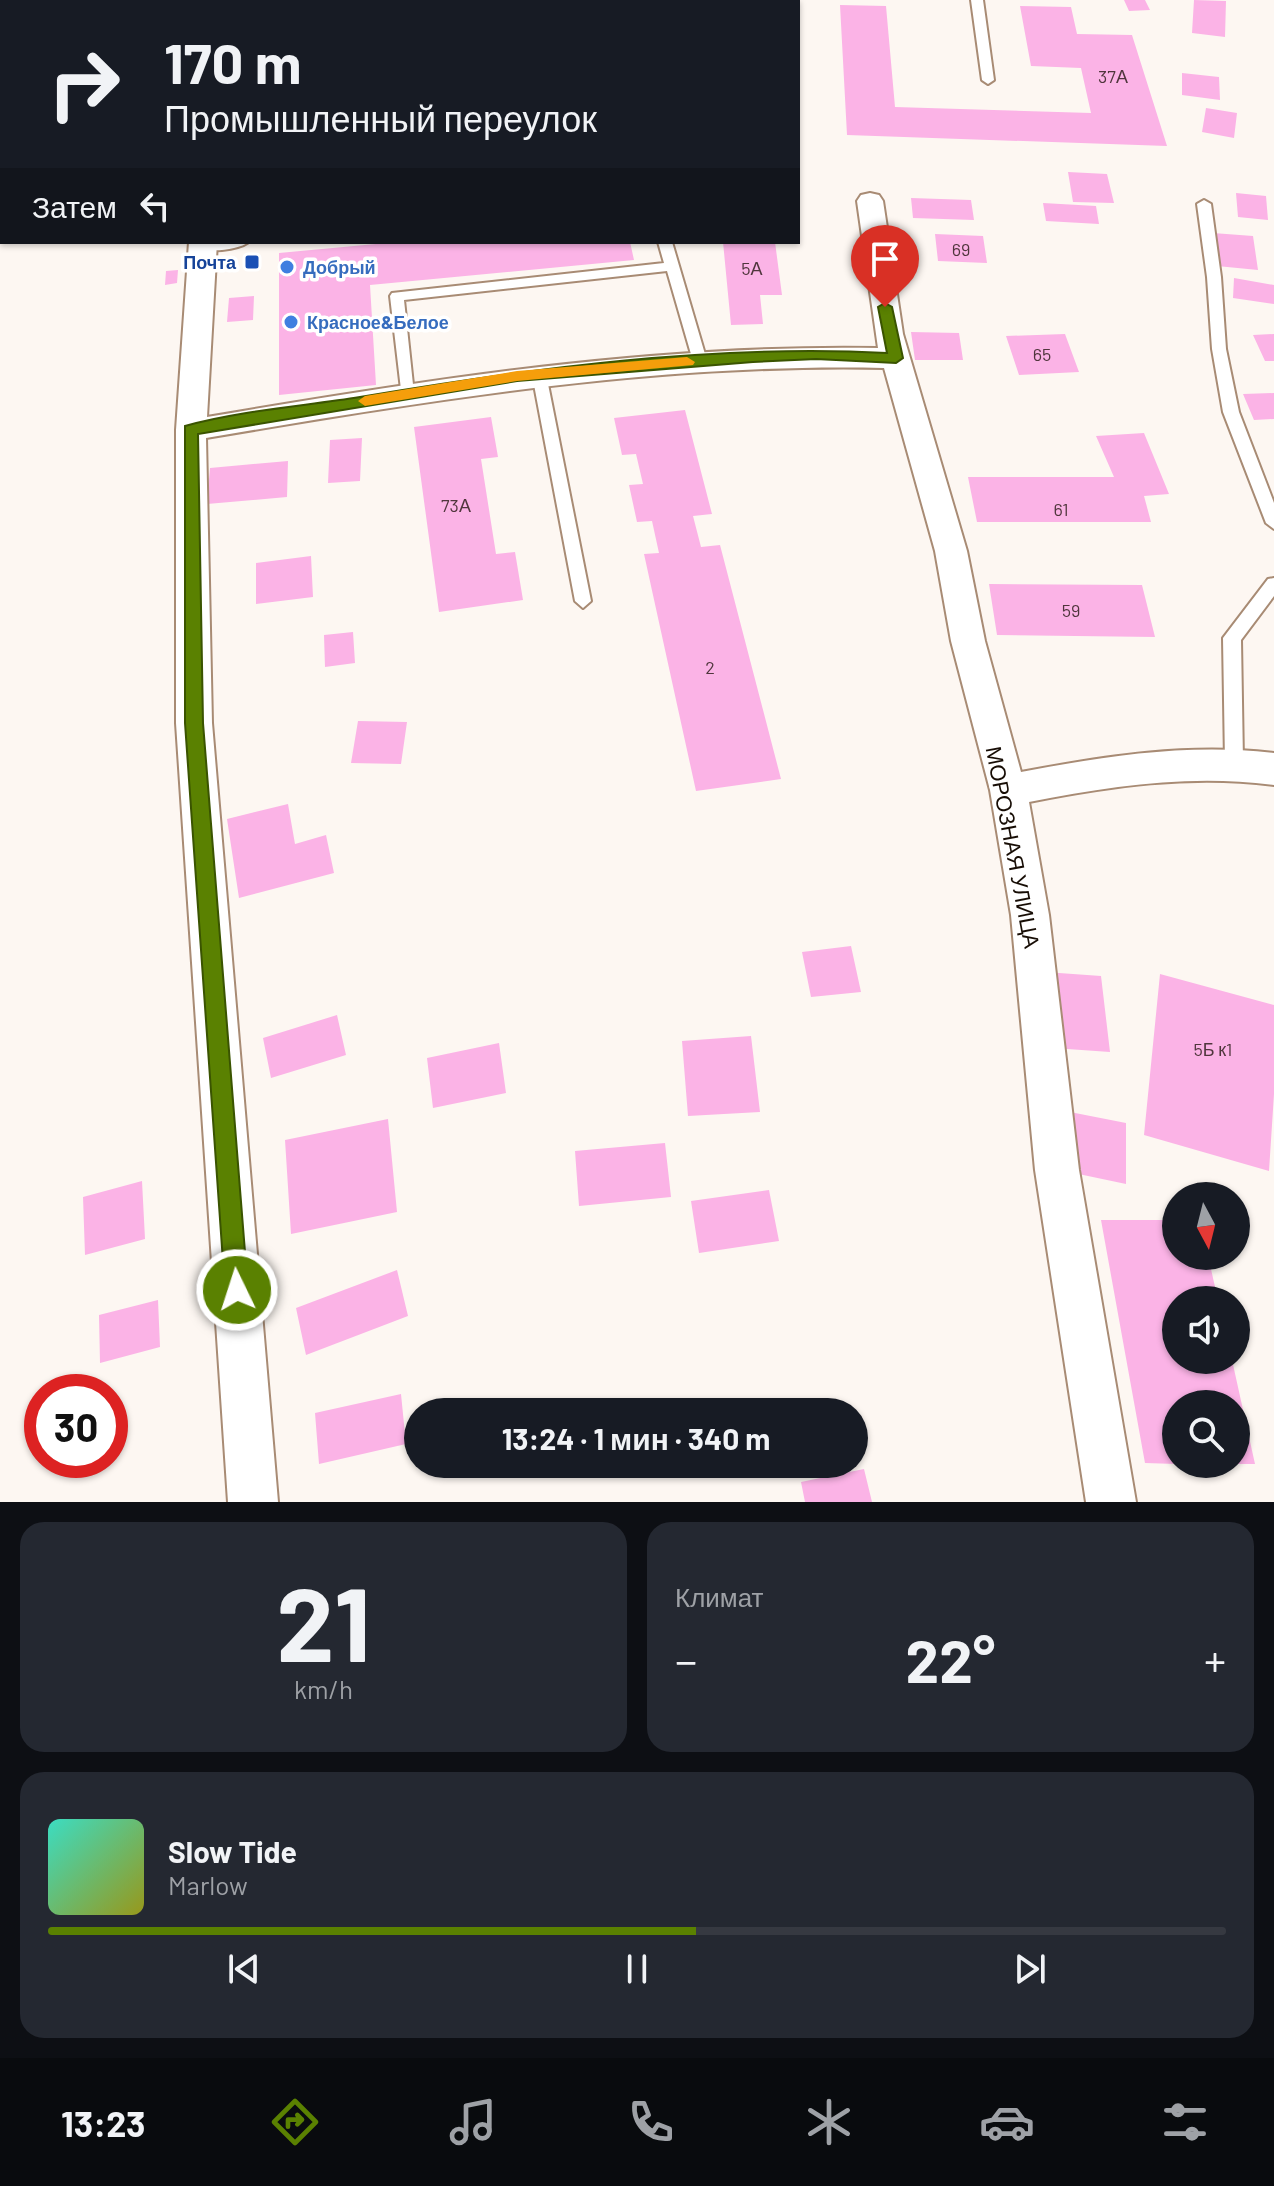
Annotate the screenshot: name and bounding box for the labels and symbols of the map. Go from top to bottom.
house number: 37А [1098,65,1128,87]
pin [851,225,919,307]
house number: 69 [952,238,970,260]
place label: Почта [183,251,237,273]
marker: Почта [243,253,261,271]
place label: Добрый [303,256,376,278]
house number: 5А [741,257,763,279]
marker: Добрый [278,258,296,276]
place label: Красное&Белое [307,311,449,333]
marker: Красное&Белое [282,313,300,331]
house number: 65 [1033,343,1051,365]
house number: 73А [441,494,471,516]
house number: 61 [1053,498,1069,520]
house number: 59 [1062,599,1080,621]
house number: 2 [705,656,715,678]
street label: МОРОЗНАЯ УЛИЦА [981,744,1046,951]
house number: 5Б к1 [1194,1038,1232,1060]
north arrow [1162,1182,1250,1270]
position arrow [195,1248,279,1332]
speed limit sign: 30 [24,1374,128,1478]

